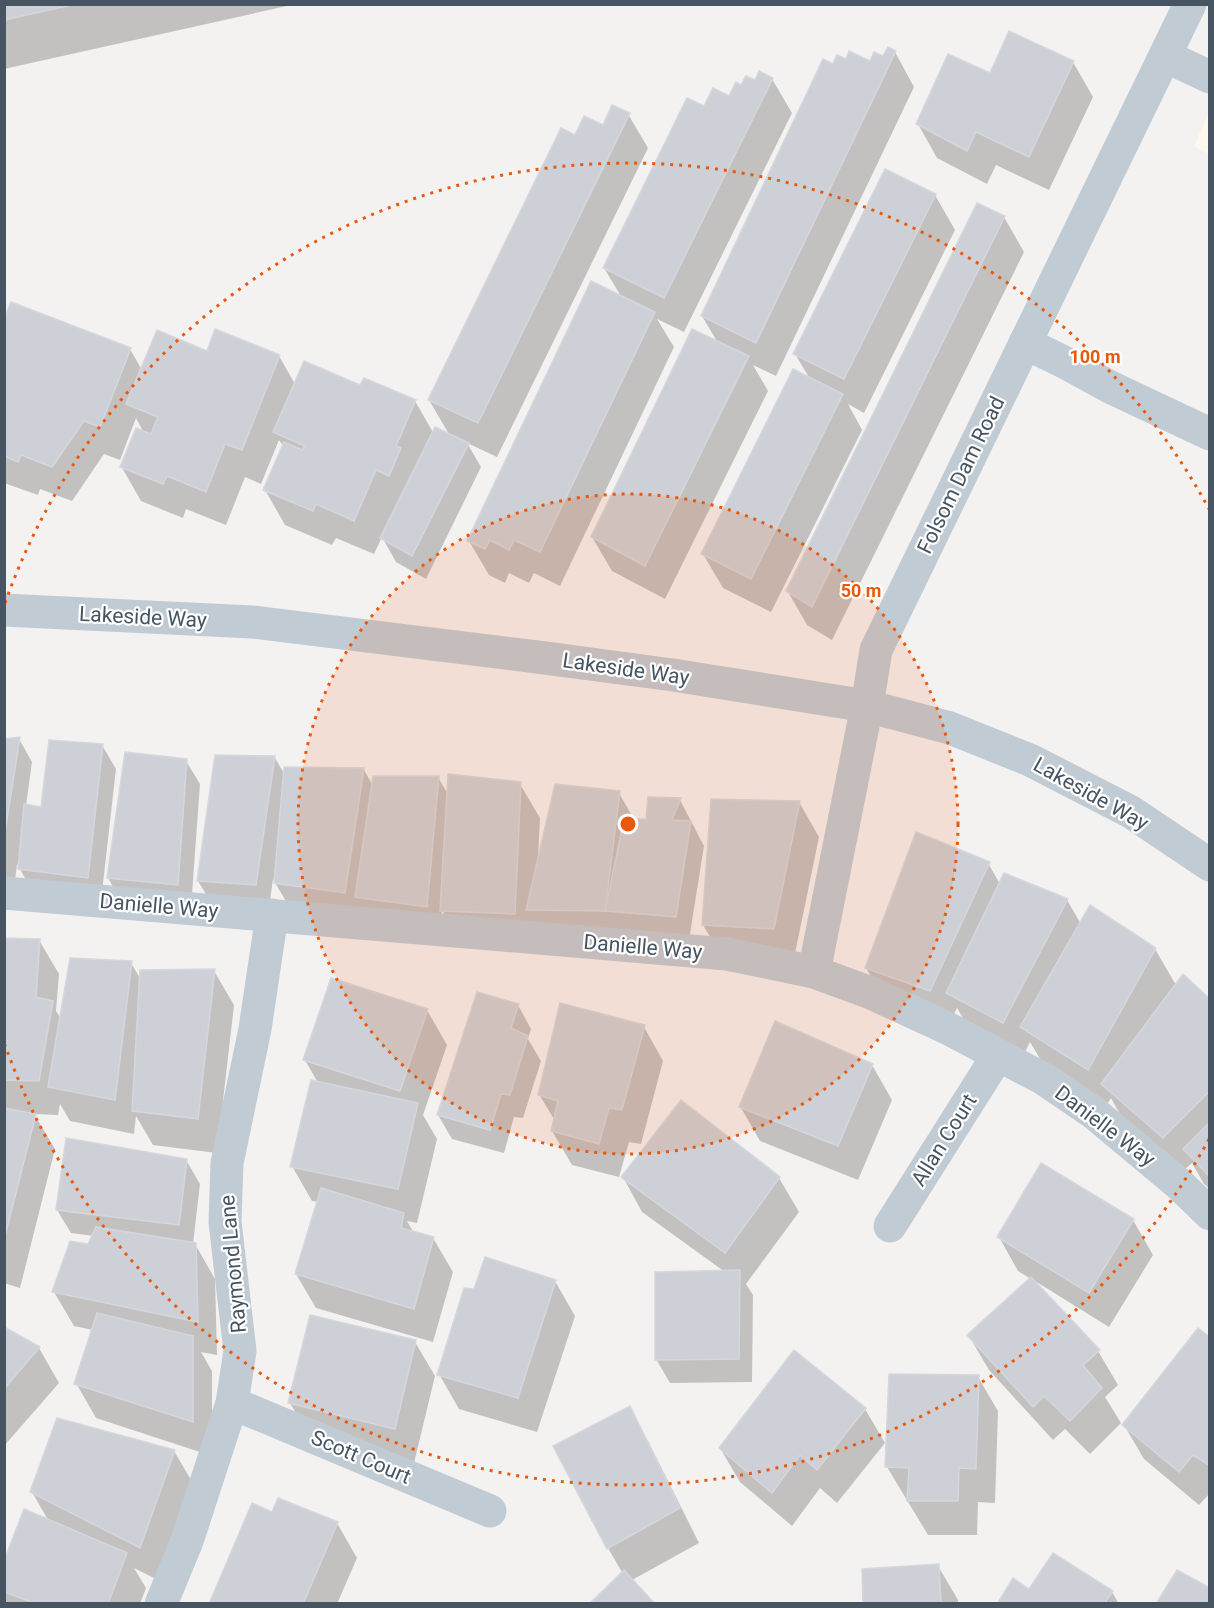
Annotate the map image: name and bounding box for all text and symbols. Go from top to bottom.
text: 100 m [1069,346,1121,367]
street label: Folsom Dam Road [913,392,1009,558]
text: 50 m [841,580,881,601]
street label: Lakeside Way [78,602,208,632]
street label: Lakeside Way [561,648,691,690]
street label: Lakeside Way [1029,752,1153,836]
centre of rings [618,814,638,834]
street label: Danielle Way [99,889,219,923]
street label: Danielle Way [583,930,703,964]
street label: Danielle Way [1050,1081,1160,1171]
street label: Allan Court [906,1089,982,1190]
street label: Raymond Lane [215,1194,251,1334]
street label: Scott Court [307,1425,415,1489]

